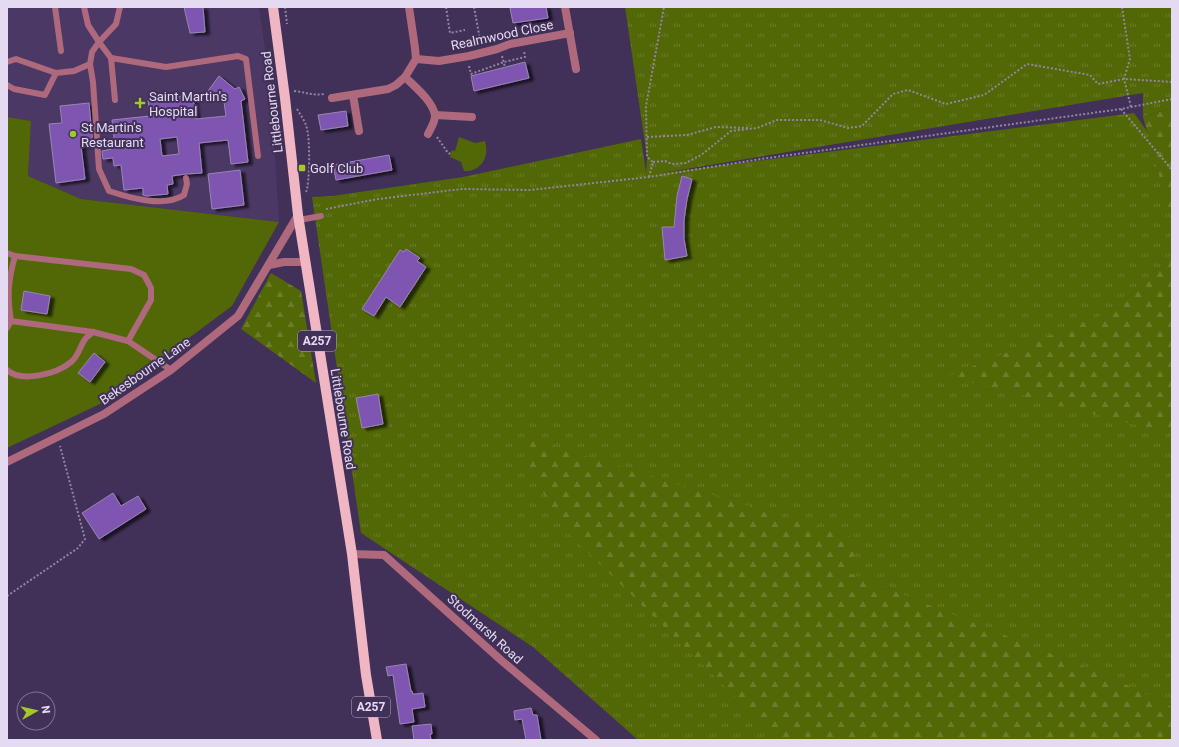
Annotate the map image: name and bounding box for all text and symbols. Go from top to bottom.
street label: Realmwood Close [449,17,555,53]
street label: Littlebourne Road [258,50,286,154]
place label: Saint Martin's Hospital [149,89,227,119]
marker: Saint Martin's Hospital [134,97,146,109]
place label: St Martin's Restaurant [81,120,144,150]
marker: St Martin's Restaurant [68,129,78,139]
place label: Golf Club [310,161,363,176]
marker: Golf Club [297,163,307,173]
road number: A257 [298,331,336,351]
street label: Bekesbourne Lane [97,334,193,408]
street label: Littlebourne Road [328,367,358,471]
street label: Stodmarsh Road [444,591,526,667]
north arrow [16,691,56,731]
road number: A257 [352,697,390,717]
text: N [38,705,52,715]

